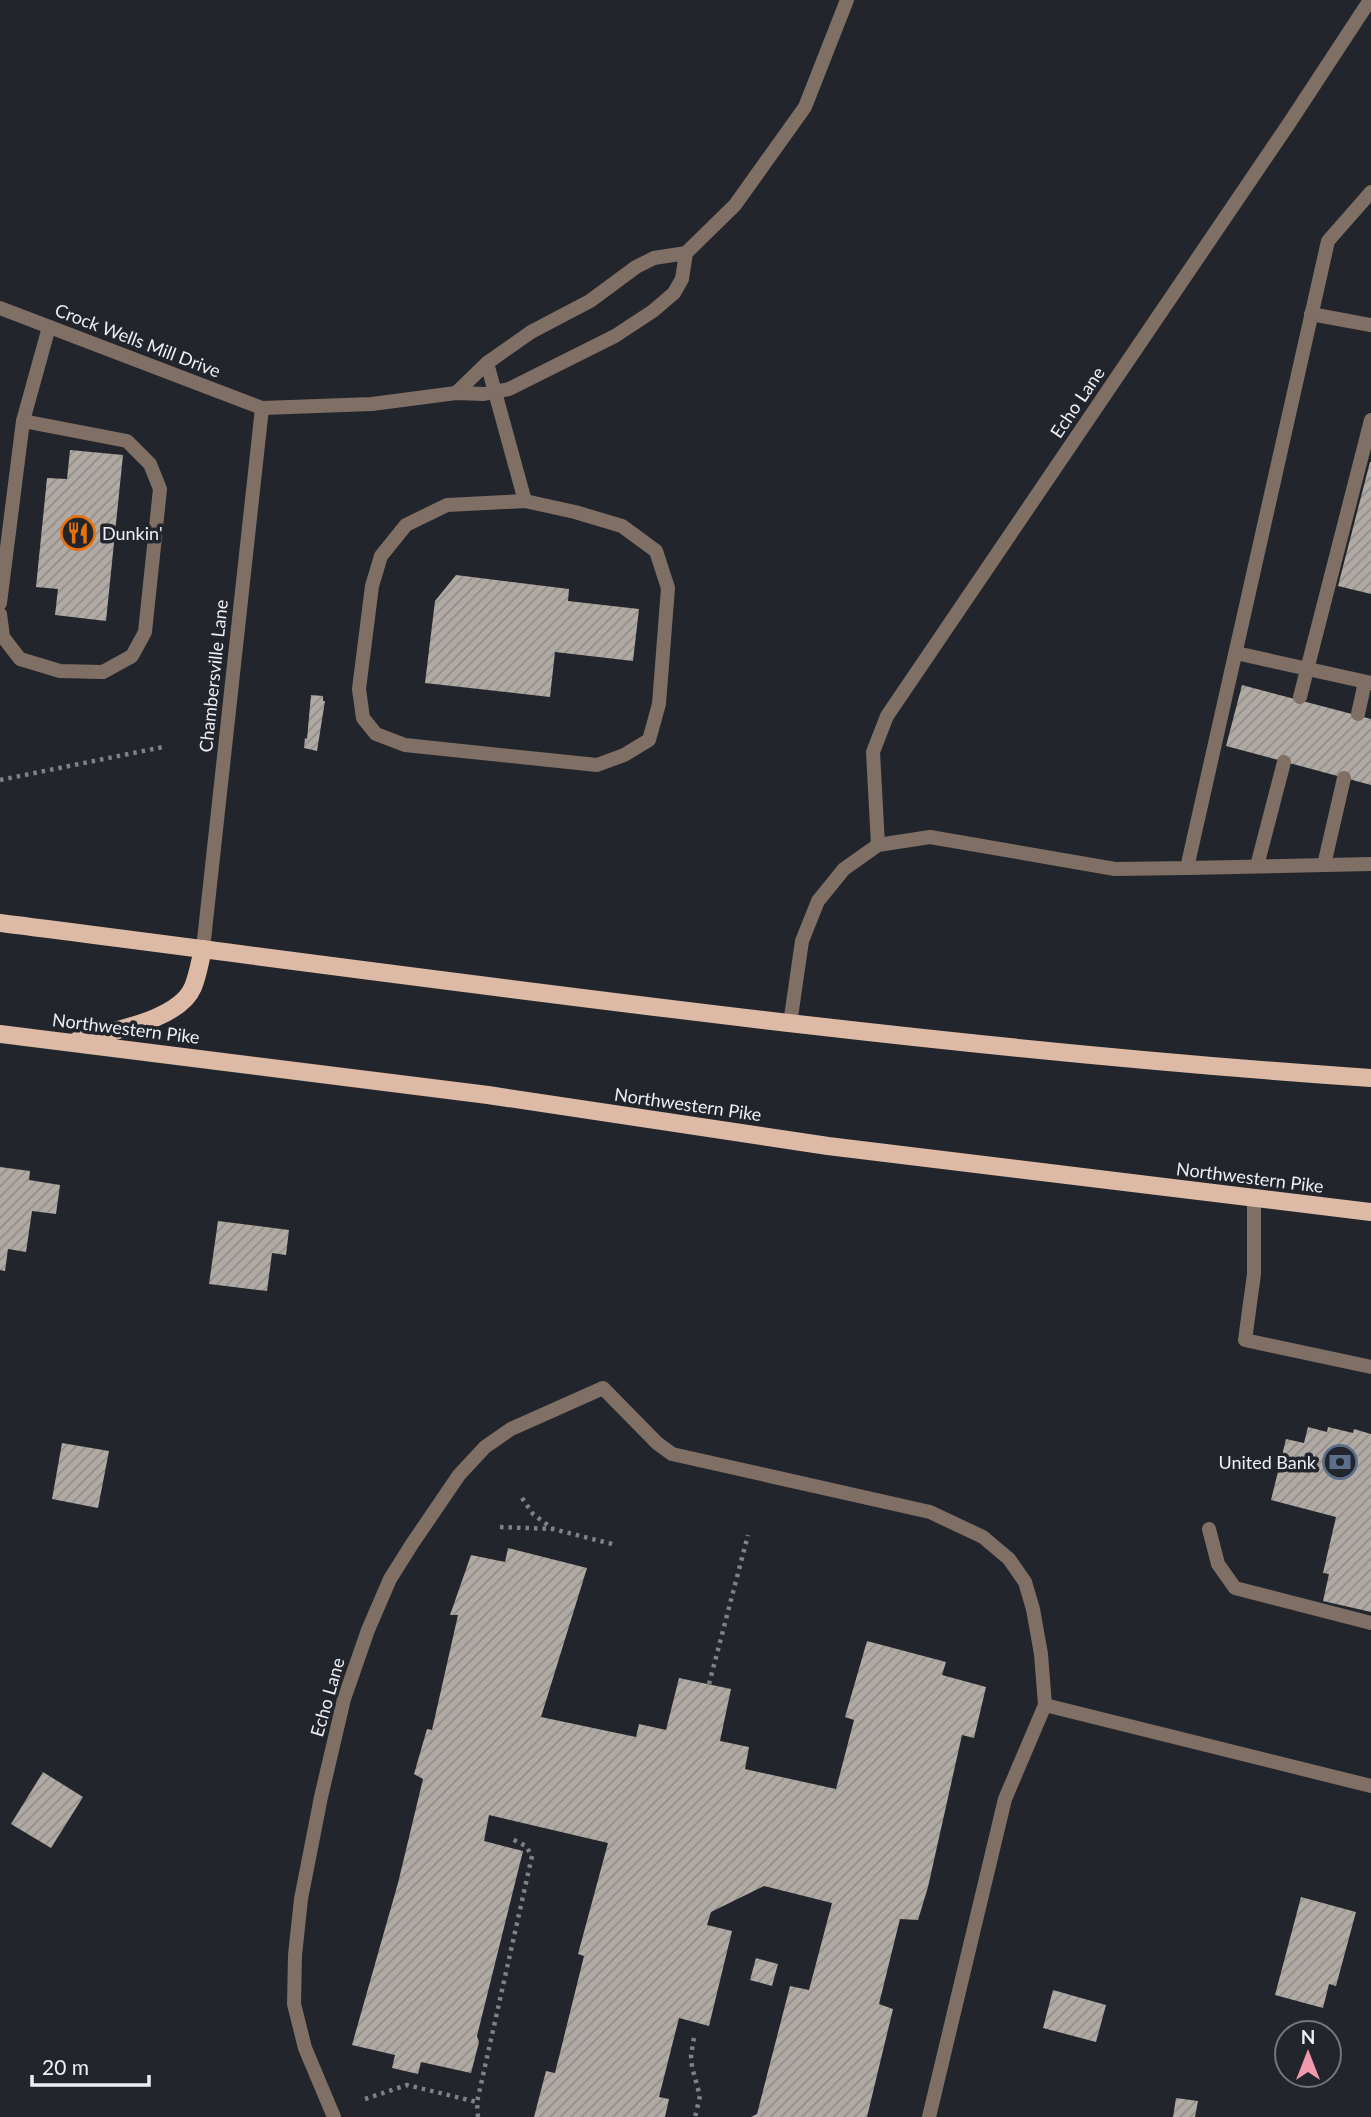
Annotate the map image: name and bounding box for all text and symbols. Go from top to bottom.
street label: Crock Wells Mill Drive [52,298,224,382]
street label: Echo Lane [1045,362,1109,442]
restaurant icon: Dunkin' [59,514,97,552]
place label: Dunkin' [102,522,163,544]
street label: Chambersville Lane [194,599,232,753]
street label: Northwestern Pike [51,1008,201,1048]
street label: Northwestern Pike [613,1083,763,1125]
street label: Northwestern Pike [1175,1157,1325,1197]
bank icon: United Bank [1321,1443,1359,1481]
place label: United Bank [1218,1451,1317,1473]
street label: Echo Lane [305,1655,349,1739]
north arrow [1273,2019,1343,2089]
text: N [1301,2025,1315,2048]
scale bar [32,2044,149,2088]
text: 20 m [42,2054,89,2079]

